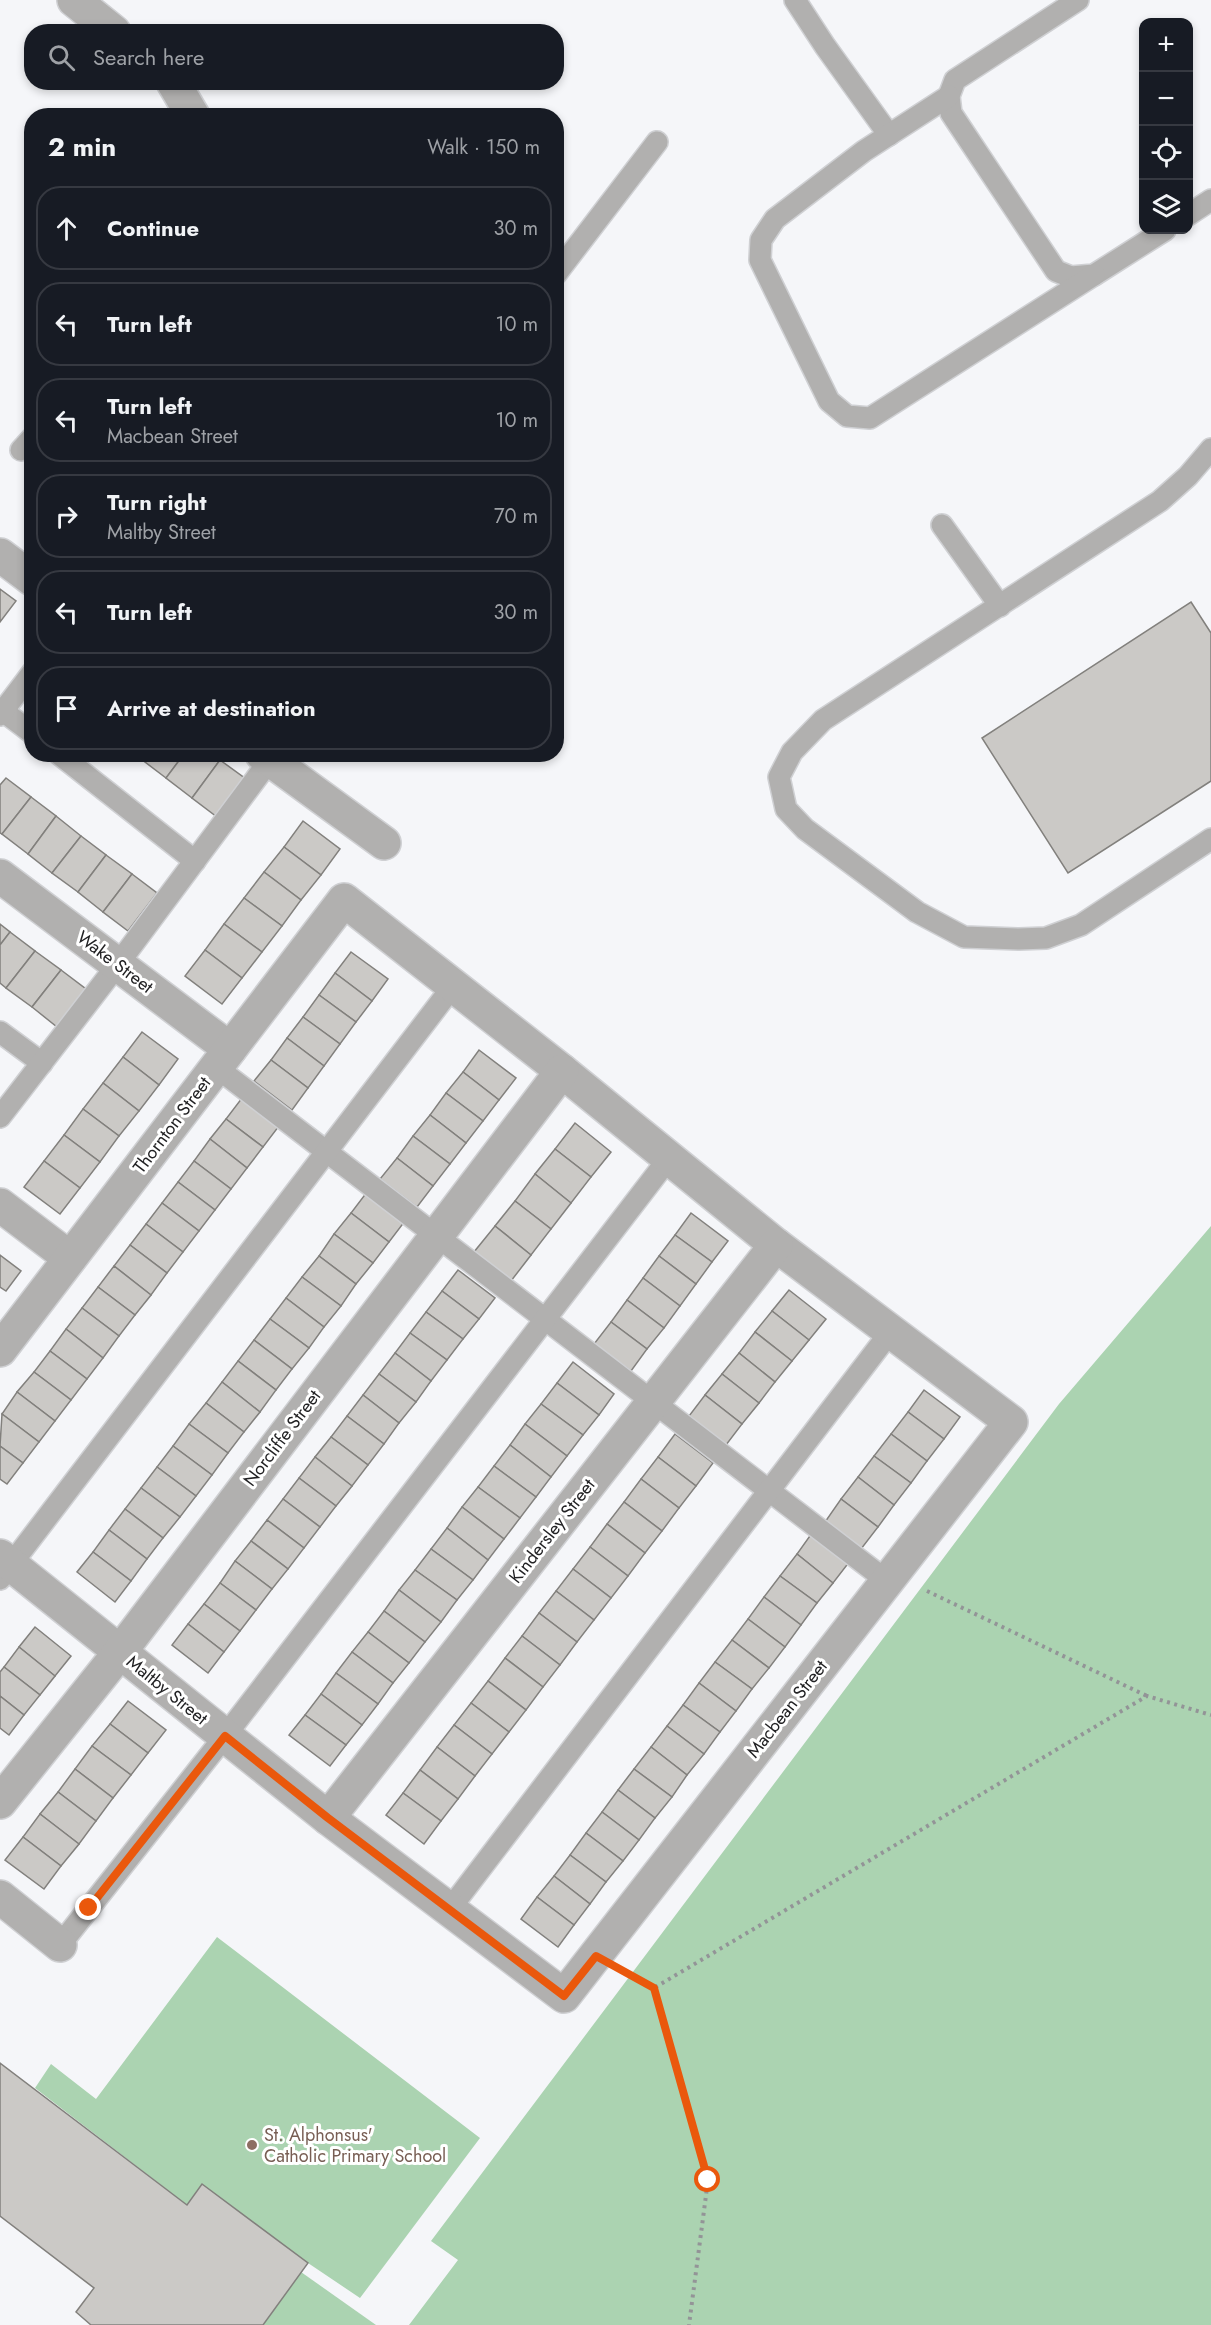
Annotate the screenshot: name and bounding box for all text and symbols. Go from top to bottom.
map controls [1139,18,1193,234]
button: + [1139,18,1193,72]
search box [24,24,564,90]
icon: search [45,41,78,74]
text: Search here [93,41,204,73]
button: − [1139,72,1193,126]
button: locate [1139,126,1193,180]
text: 2 min [48,128,116,166]
text: Walk · 150 m [427,133,540,162]
button: layers [1139,180,1193,234]
icon: ahead [50,212,83,245]
text: Continue [107,212,199,244]
text: 30 m [493,214,538,243]
icon: left [50,308,83,341]
text: Turn left [107,308,192,340]
text: 10 m [495,310,538,339]
text: Turn left [107,390,192,422]
icon: left [50,404,83,437]
text: 10 m [495,406,538,435]
text: Macbean Street [107,422,238,451]
text: Turn right [107,486,207,518]
icon: right [50,500,83,533]
text: 70 m [494,502,538,531]
text: Maltby Street [107,518,216,547]
icon: left [50,596,83,629]
text: Turn left [107,596,192,628]
text: 30 m [493,598,538,627]
icon: arrive [50,692,83,725]
text: Arrive at destination [107,692,316,724]
street label: Wake Street [71,925,159,1000]
street label: Thornton Street [127,1071,217,1179]
street label: Norcliffe Street [237,1384,327,1492]
street label: Kindersley Street [503,1473,602,1589]
street label: Maltby Street [121,1649,214,1731]
street label: Macbean Street [740,1654,834,1763]
route end [75,1894,101,1920]
place label: St. Alphonsus' Catholic Primary School [264,2122,446,2169]
marker: St. Alphonsus' Catholic Primary School [245,2138,259,2152]
route start [694,2166,720,2192]

